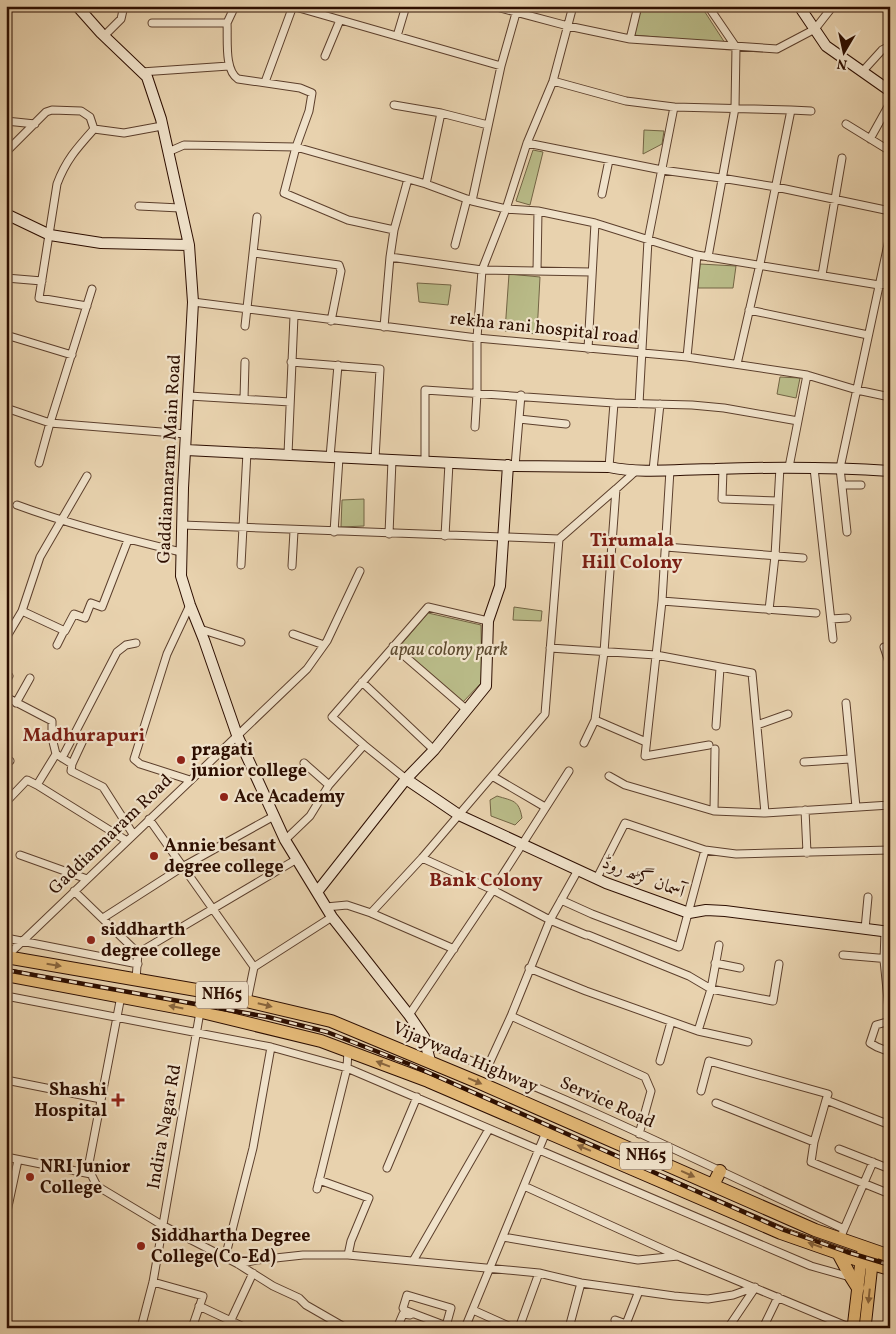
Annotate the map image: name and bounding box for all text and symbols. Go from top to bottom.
north arrow [818,28,868,78]
text: N [836,53,849,74]
street label: rekha rani hospital road [448,307,640,351]
street label: Gaddiannaram Main Road [152,354,188,564]
district label: Tirumala Hill Colony [582,528,683,576]
park label: apau colony park [390,638,508,663]
district label: Madhurapuri [23,723,146,749]
place label: pragati junior college [191,738,307,784]
marker: pragati junior college [175,754,187,766]
street label: Gaddiannaram Road [43,769,179,901]
place label: Ace Academy [234,785,345,810]
marker: Ace Academy [218,791,230,803]
place label: Annie besant degree college [164,834,284,880]
marker: Annie besant degree college [148,850,160,862]
street label: آسمان گڑھ روڈ [598,850,690,906]
district label: Bank Colony [429,868,543,894]
place label: siddharth degree college [101,918,221,964]
marker: siddharth degree college [85,934,97,946]
one-way arrow [47,961,63,969]
road number: NH65 [196,982,248,1008]
one-way arrow [258,1001,273,1009]
one-way arrow [167,1003,183,1011]
street label: Vijaywada Highway [388,1016,542,1100]
one-way arrow [375,1060,390,1067]
street label: Indira Nagar Rd [142,1063,188,1191]
street label: Service Road [555,1071,659,1135]
one-way arrow [468,1077,482,1085]
place label: Shashi Hospital [34,1078,107,1124]
marker: Shashi Hospital [111,1093,125,1107]
road number: NH65 [620,1142,672,1170]
one-way arrow [577,1144,591,1152]
place label: NRI Junior College [40,1155,131,1201]
marker: NRI Junior College [24,1171,36,1183]
one-way arrow [681,1171,695,1179]
place label: Siddhartha Degree College(Co-Ed) [151,1224,310,1270]
marker: Siddhartha Degree College(Co-Ed) [135,1240,147,1252]
one-way arrow [807,1240,822,1248]
one-way arrow [865,1288,873,1304]

